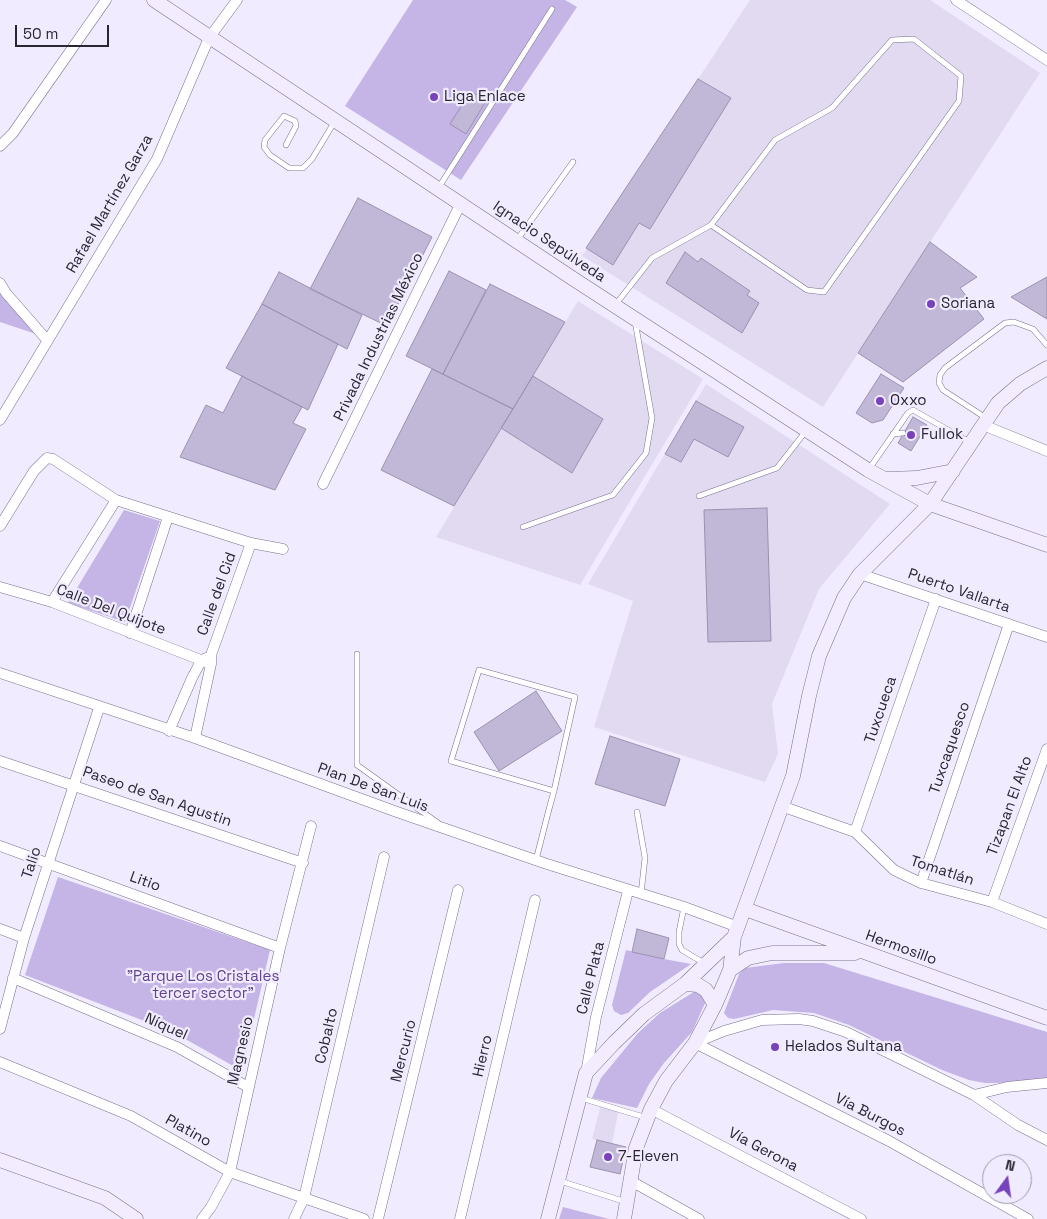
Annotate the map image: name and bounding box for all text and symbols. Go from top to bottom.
scale bar [18,15,111,47]
text: 50 m [23,24,58,43]
place label: Liga Enlace [444,88,526,106]
marker: Liga Enlace [428,91,440,103]
street label: Rafael Martínez Garza [63,132,157,276]
street label: Ignacio Sepúlveda [489,198,609,286]
street label: Privada Industrias México [330,250,428,424]
place label: Soriana [941,295,995,313]
marker: Soriana [925,298,937,310]
place label: Oxxo [890,392,927,410]
marker: Oxxo [874,395,886,407]
place label: Fullok [921,426,963,444]
marker: Fullok [905,429,917,441]
street label: Calle del Cid [194,550,240,638]
street label: Puerto Vallarta [905,565,1013,617]
street label: Calle Del Quijote [54,581,168,639]
street label: Tuxcueca [861,674,901,746]
street label: Tuxcaquesco [926,699,974,797]
street label: Tizapan El Alto [984,754,1036,858]
street label: Plan De San Luis [315,760,431,816]
street label: Paseo de San Agustin [80,763,234,831]
street label: Talio [18,845,46,881]
street label: Tomatlán [908,852,976,890]
street label: Litio [127,868,163,896]
street label: Hermosillo [863,927,939,969]
street label: Calle Plata [573,940,609,1016]
park label: "Parque Los Cristales tercer sector" [127,968,279,1003]
street label: Cobalto [312,1006,342,1066]
street label: Níquel [142,1010,190,1044]
street label: Magnesio [224,1015,258,1087]
street label: Mercurio [388,1018,420,1084]
street label: Hierro [469,1033,497,1079]
place label: Helados Sultana [785,1038,902,1056]
marker: Helados Sultana [769,1041,781,1053]
street label: Vía Burgos [832,1090,908,1140]
street label: Platino [162,1111,214,1151]
street label: Vía Gerona [725,1124,801,1176]
place label: 7-Eleven [618,1148,679,1166]
marker: 7-Eleven [602,1151,614,1163]
north arrow [982,1154,1032,1204]
text: N [1004,1156,1017,1175]

